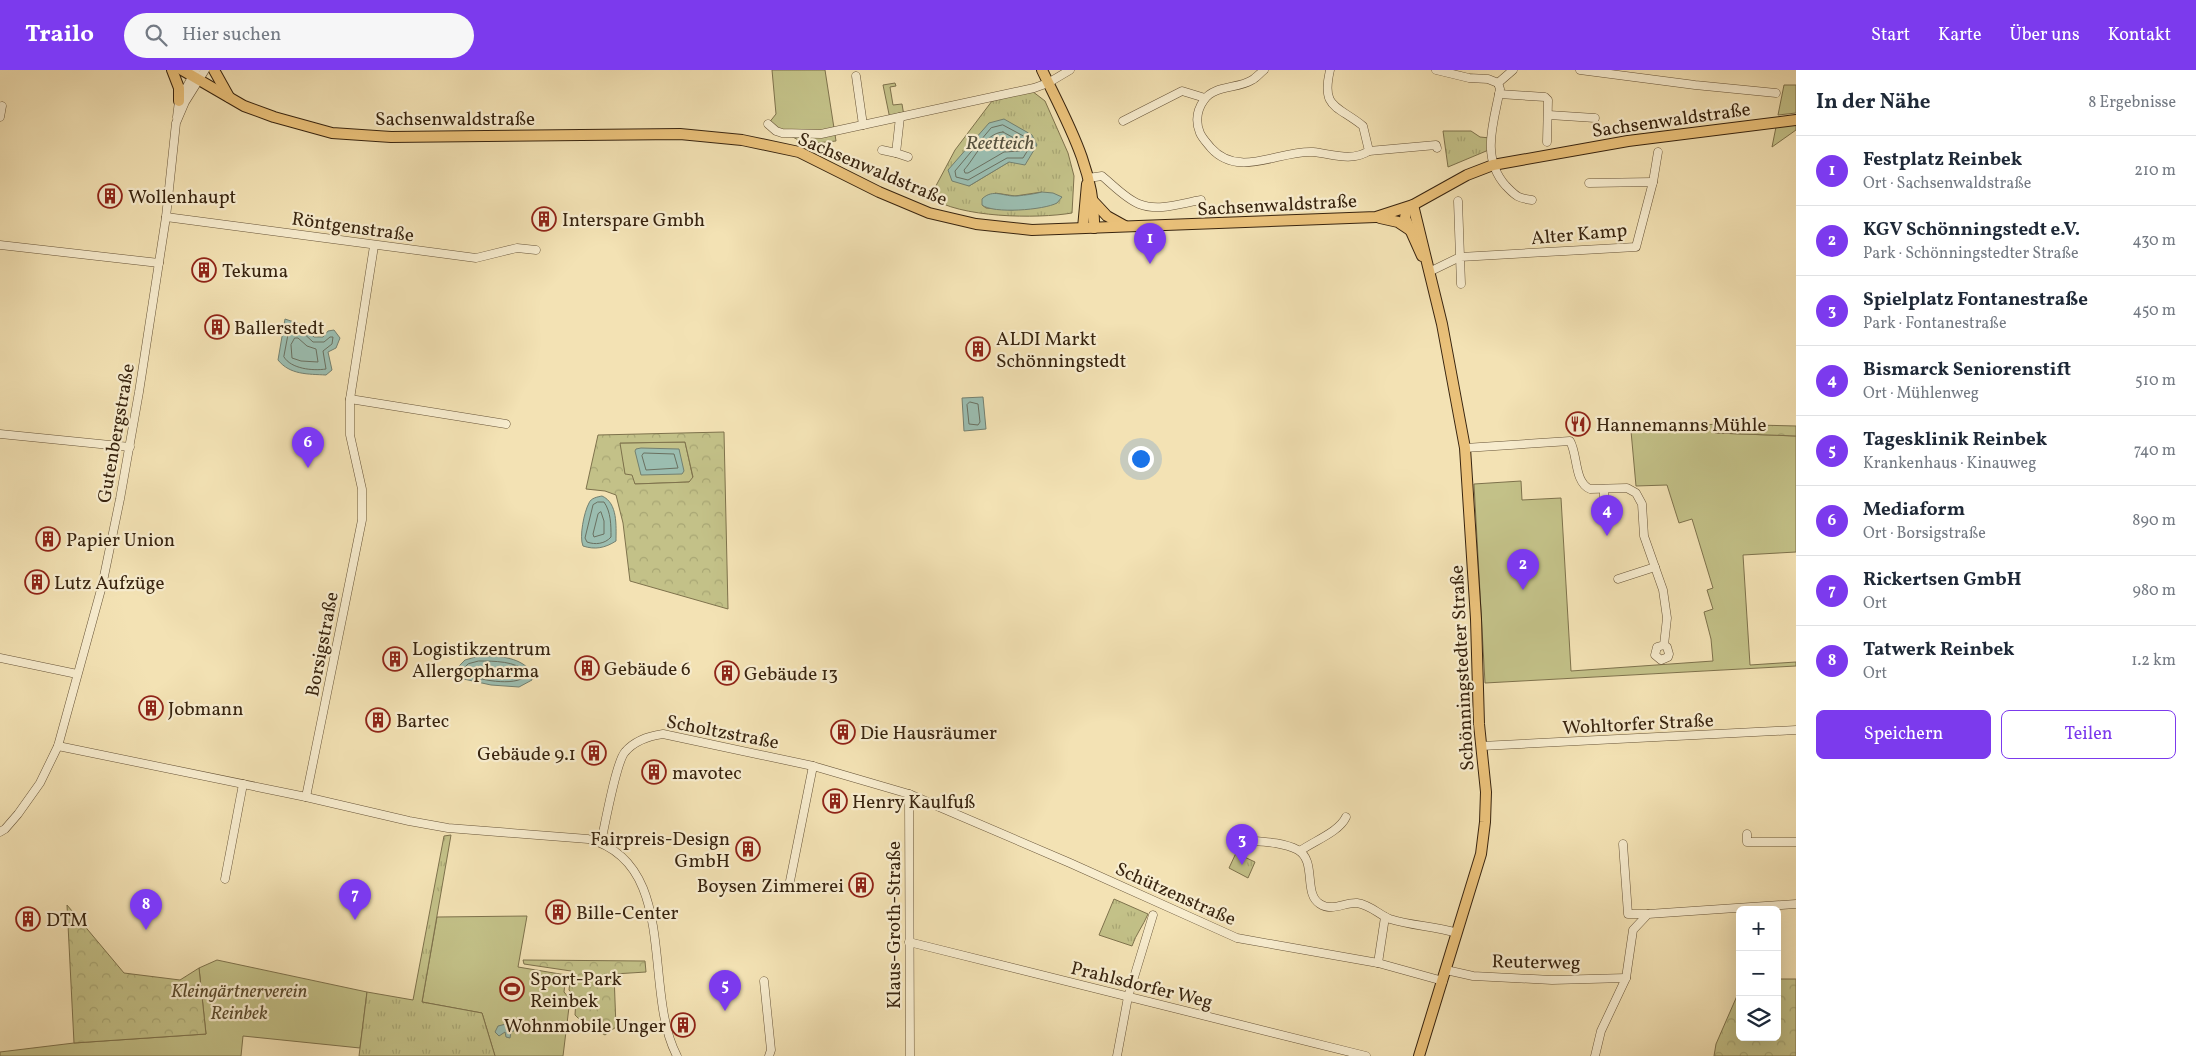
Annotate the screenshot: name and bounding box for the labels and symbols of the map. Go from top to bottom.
street label: Sachsenwaldstraße [1590,97,1752,145]
street label: Sachsenwaldstraße [375,107,535,133]
street label: Sachsenwaldstraße [793,127,951,213]
water label: Reetteich [965,130,1035,158]
building icon: Wollenhaupt [97,183,123,209]
place label: Wollenhaupt [128,185,237,211]
street label: Sachsenwaldstraße [1196,189,1358,223]
building icon: Interspare Gmbh [531,206,557,232]
street label: Röntgenstraße [290,207,416,249]
place label: Interspare Gmbh [562,208,705,234]
street label: Alter Kamp [1530,218,1628,252]
pin: 1 [1134,223,1166,264]
building icon: Tekuma [191,257,217,283]
place label: Tekuma [222,259,288,285]
building icon: Ballerstedt [204,314,230,340]
place label: Ballerstedt [234,316,325,342]
place label: ALDI Markt Schönningstedt [996,327,1127,375]
building icon: ALDI Markt Schönningstedt [965,336,991,362]
street label: Gutenbergstraße [92,362,142,505]
restaurant icon: Hannemanns Mühle [1565,411,1591,437]
place label: Hannemanns Mühle [1596,413,1766,439]
pin: 6 [292,427,324,468]
your location [1128,446,1154,472]
pin: 4 [1591,495,1623,536]
building icon: Papier Union [35,526,61,552]
place label: Papier Union [66,528,175,554]
pin: 2 [1507,549,1539,590]
street label: Schönningstedter Straße [1445,564,1481,771]
building icon: Lutz Aufzüge [24,569,50,595]
place label: Lutz Aufzüge [54,571,165,597]
street label: Borsigstraße [300,590,346,699]
place label: Logistikzentrum Allergopharma [412,637,551,685]
building icon: Logistikzentrum Allergopharma [382,646,408,672]
building icon: Gebäude 6 [574,655,600,681]
place label: Gebäude 6 [604,657,691,683]
building icon: Gebäude 13 [714,660,740,686]
place label: Gebäude 13 [744,662,838,688]
building icon: Jobmann [138,695,164,721]
place label: Jobmann [168,697,244,723]
building icon: Bartec [365,707,391,733]
street label: Wohltorfer Straße [1562,708,1714,742]
place label: Bartec [396,709,449,735]
street label: Scholtzstraße [664,709,781,757]
building icon: Die Hausräumer [830,719,856,745]
place label: Die Hausräumer [860,721,997,747]
building icon: Gebäude 9.1 [581,740,607,766]
place label: Gebäude 9.1 [477,742,576,768]
building icon: mavotec [641,759,667,785]
place label: mavotec [672,761,742,787]
building icon: Henry Kaulfuß [822,788,848,814]
place label: Henry Kaulfuß [852,790,975,816]
pin: 3 [1226,824,1258,865]
place label: Fairpreis-Design GmbH [590,827,730,875]
building icon: Fairpreis-Design GmbH [735,836,761,862]
street label: Klaus-Groth-Straße [882,841,908,1009]
street label: Schützenstraße [1111,857,1240,933]
building icon: Boysen Zimmerei [848,872,874,898]
place label: Boysen Zimmerei [697,874,844,900]
pin: 7 [339,879,371,920]
pin: 8 [130,889,162,930]
building icon: Bille-Center [545,899,571,925]
place label: Bille-Center [576,901,679,927]
building icon: DTM [15,906,41,932]
place label: DTM [46,908,88,934]
street label: Reuterweg [1491,949,1581,977]
street label: Prahlsdorfer Weg [1068,956,1215,1016]
place label: Sport-Park Reinbek [530,967,622,1015]
pin: 5 [709,970,741,1011]
sports icon: Sport-Park Reinbek [499,976,525,1002]
park label: Kleingärtnerverein Reinbek [171,979,307,1027]
building icon: Wohnmobile Unger [670,1012,696,1038]
place label: Wohnmobile Unger [504,1014,666,1040]

